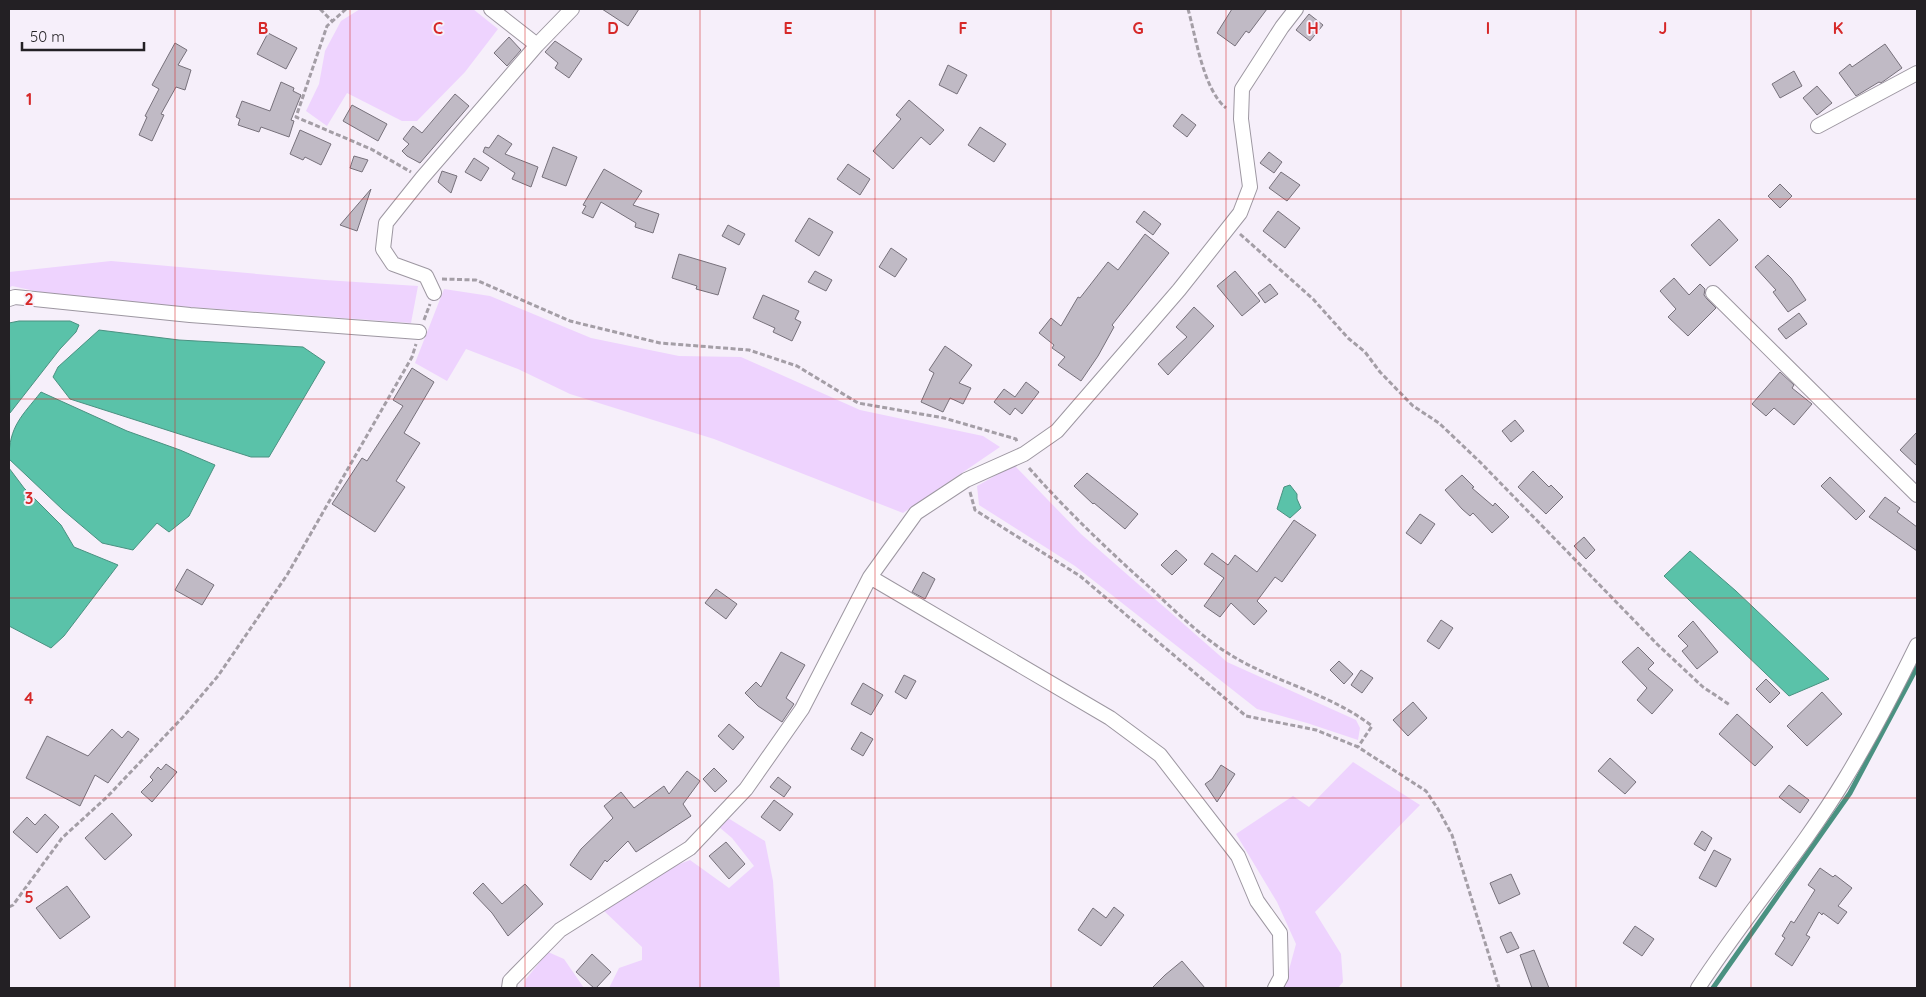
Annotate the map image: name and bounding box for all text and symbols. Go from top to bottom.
text: B [258,18,268,38]
text: C [433,18,443,38]
text: D [607,18,619,38]
text: E [783,18,793,38]
text: F [959,18,968,38]
text: G [1132,18,1144,38]
text: H [1307,18,1319,38]
text: I [1486,18,1490,38]
text: J [1659,18,1667,38]
text: K [1833,18,1843,38]
scale bar [22,20,145,52]
text: 50 m [30,27,65,46]
text: 1 [26,89,32,109]
text: 2 [24,289,34,309]
text: 3 [25,488,33,508]
text: 4 [24,688,34,708]
text: 5 [24,887,34,907]

